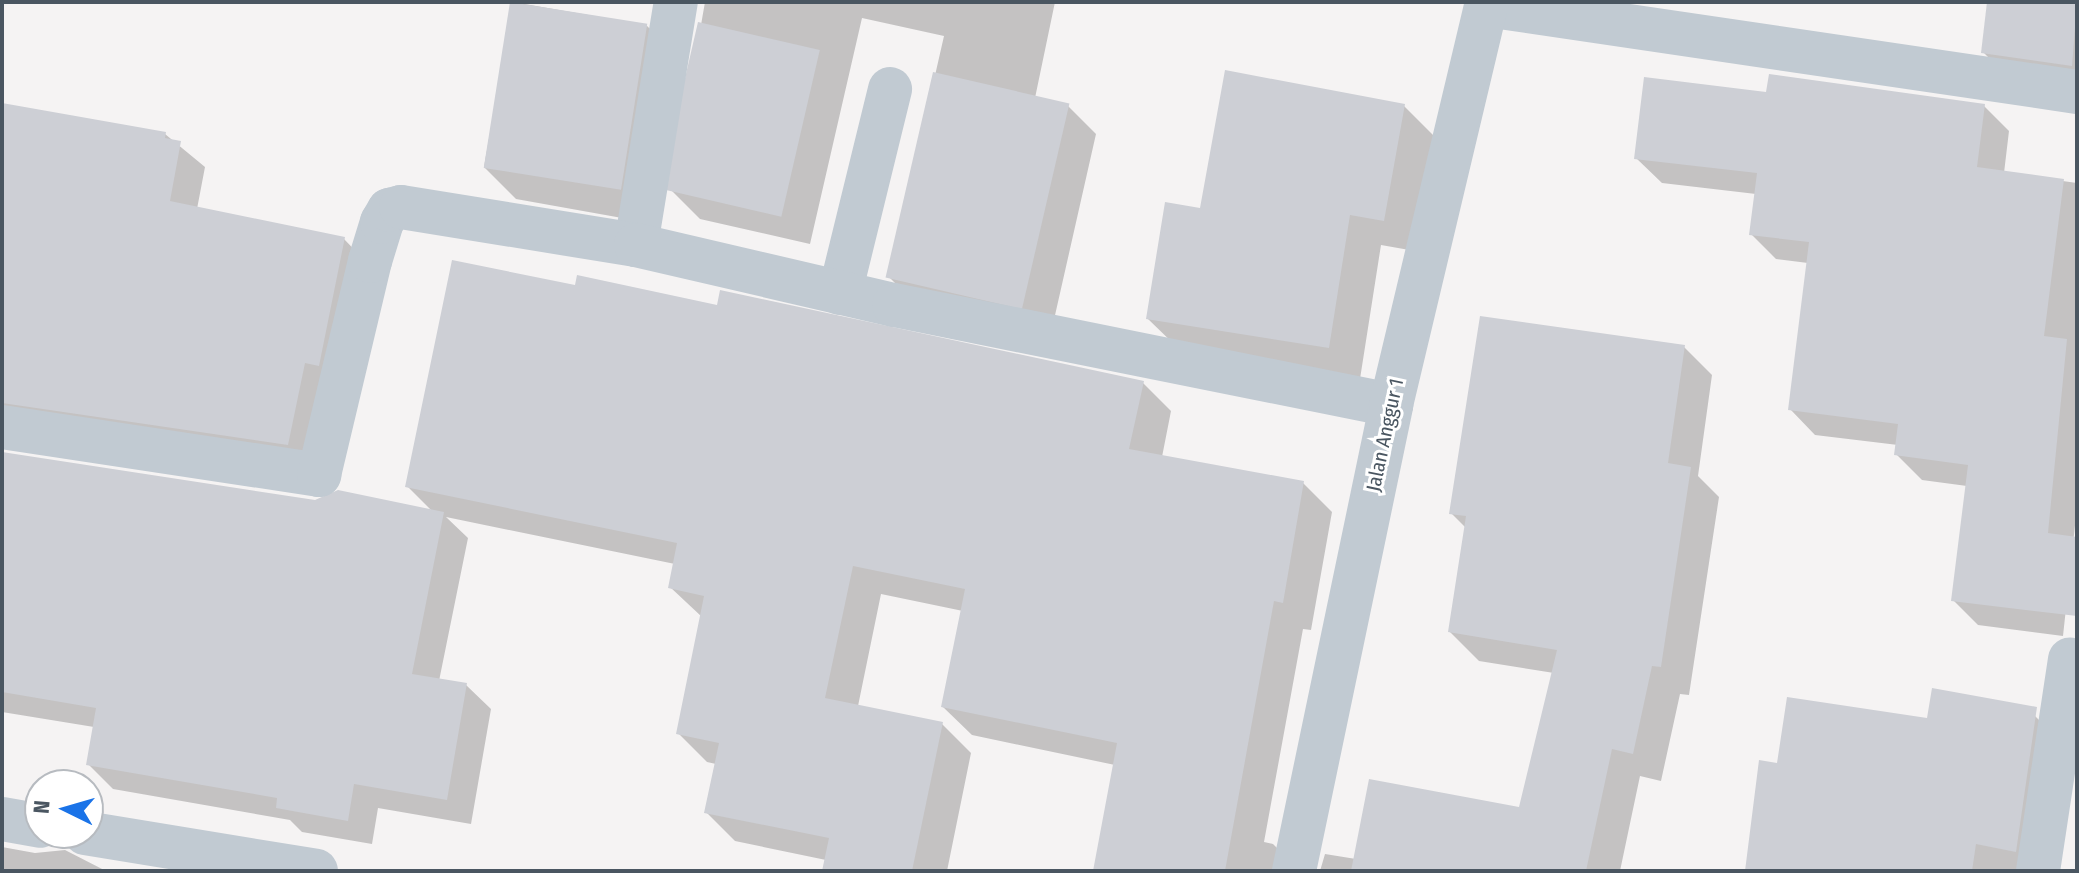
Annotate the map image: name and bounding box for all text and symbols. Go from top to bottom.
street label: Jalan Anggur 1 [1361,376,1409,494]
north arrow [24,769,104,849]
text: N [28,799,56,815]

